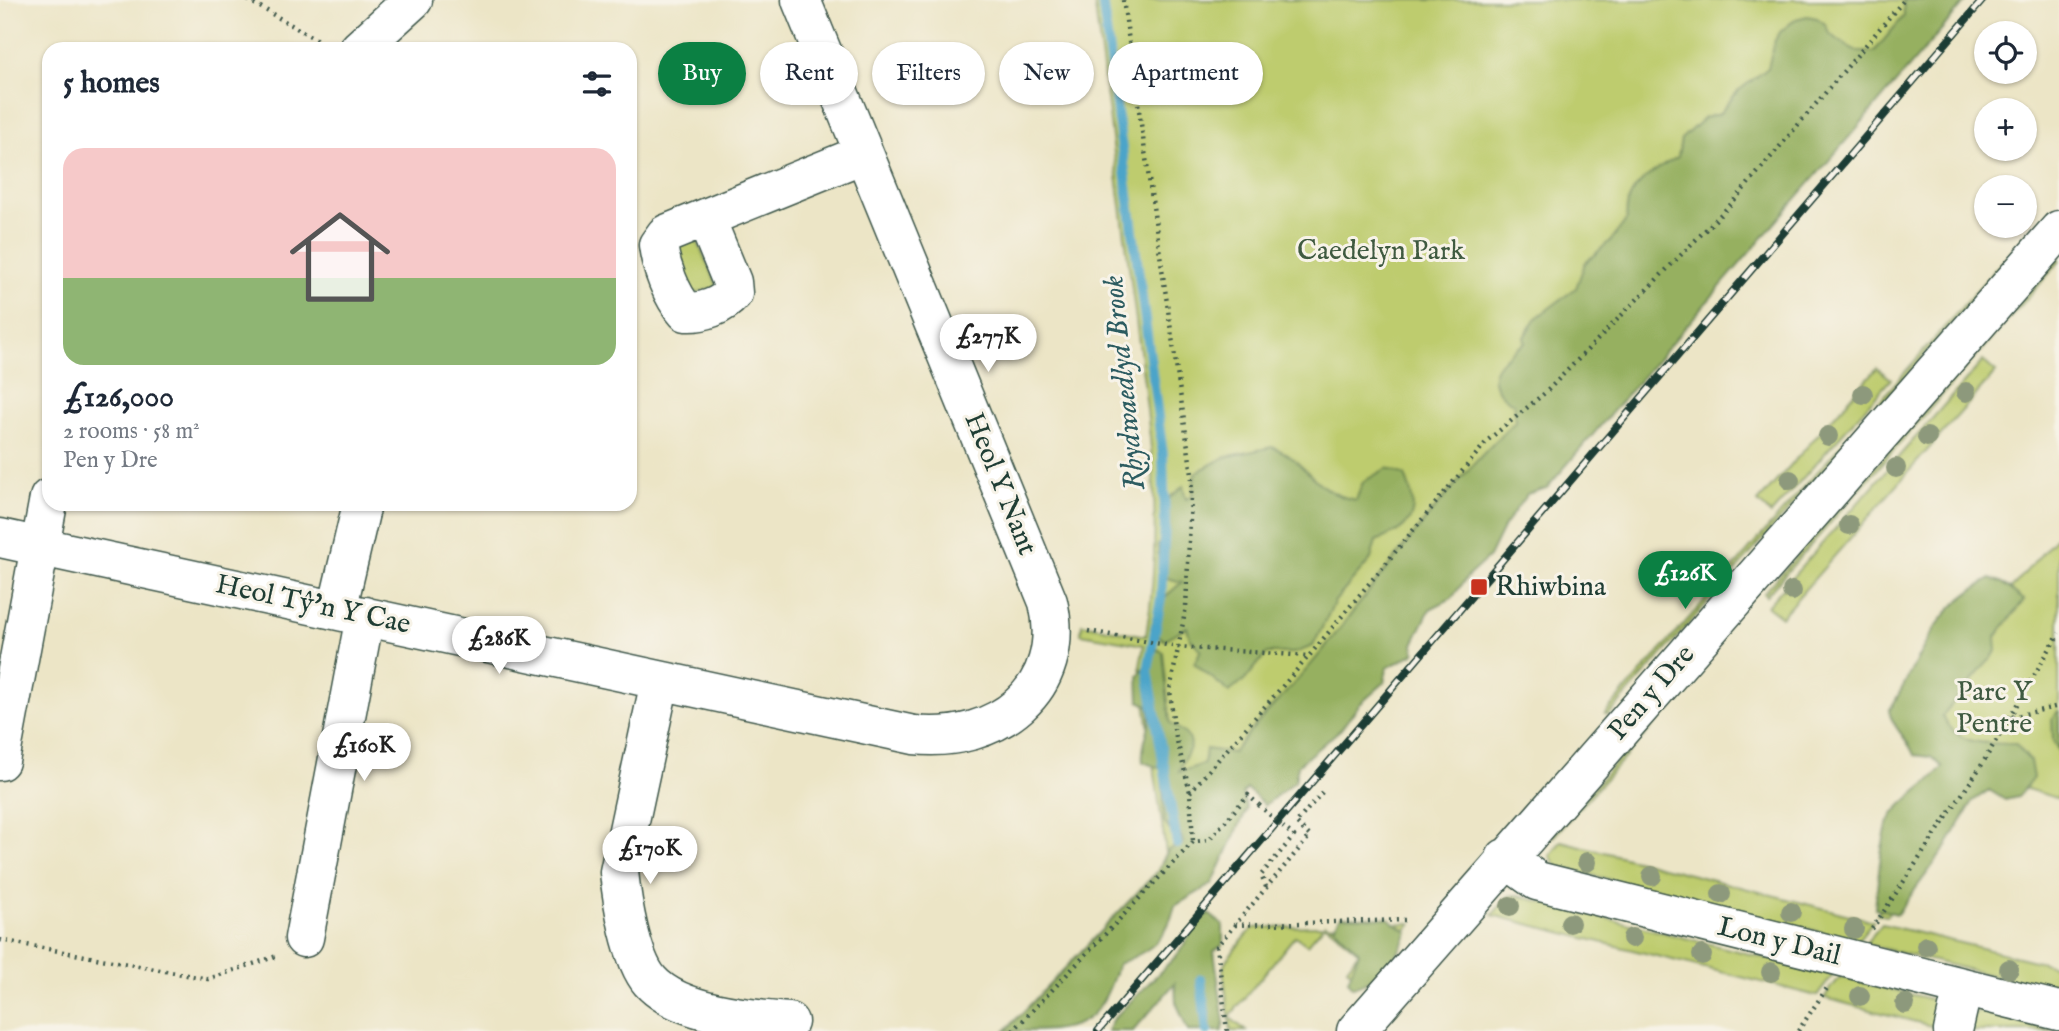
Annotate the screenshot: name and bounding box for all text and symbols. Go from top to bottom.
map controls [1974,21,2037,238]
button: locate [1974,21,2037,84]
chip: Buy [658,42,746,105]
chip: Rent [760,42,858,105]
chip: Filters [872,42,985,105]
chip: New [999,42,1094,105]
chip: Apartment [1108,42,1263,105]
text: 5 homes [63,65,160,103]
icon: filters [578,65,616,103]
button: + [1974,98,2037,161]
button: − [1974,175,2037,238]
icon: home [277,194,403,320]
park label: Caedelyn Park [1297,234,1466,269]
water label: Rhydwaedlyd Brook [1095,274,1155,492]
pin: £277K [939,314,1037,374]
text: £277K [956,322,1020,351]
text: £126,000 [63,379,174,417]
street label: Heol Y Nant [956,408,1045,561]
text: 2 rooms · 58 m² [63,417,200,446]
text: Pen y Dre [63,446,158,475]
pin: £126K [1636,552,1734,611]
text: £126K [1654,559,1716,588]
street label: Heol Tŷ'n Y Cae [212,567,414,643]
place label: Rhiwbina [1495,570,1607,605]
marker: Rhiwbina [1469,577,1489,597]
pin: £286K [450,616,548,676]
text: £286K [468,624,530,653]
street label: Pen y Dre [1601,638,1703,748]
park label: Parc Y Pentre [1956,675,2034,742]
pin: £160K [315,724,413,783]
text: £160K [333,731,395,760]
pin: £170K [601,826,699,886]
text: £170K [618,834,682,863]
street label: Lon y Dail [1714,910,1845,974]

